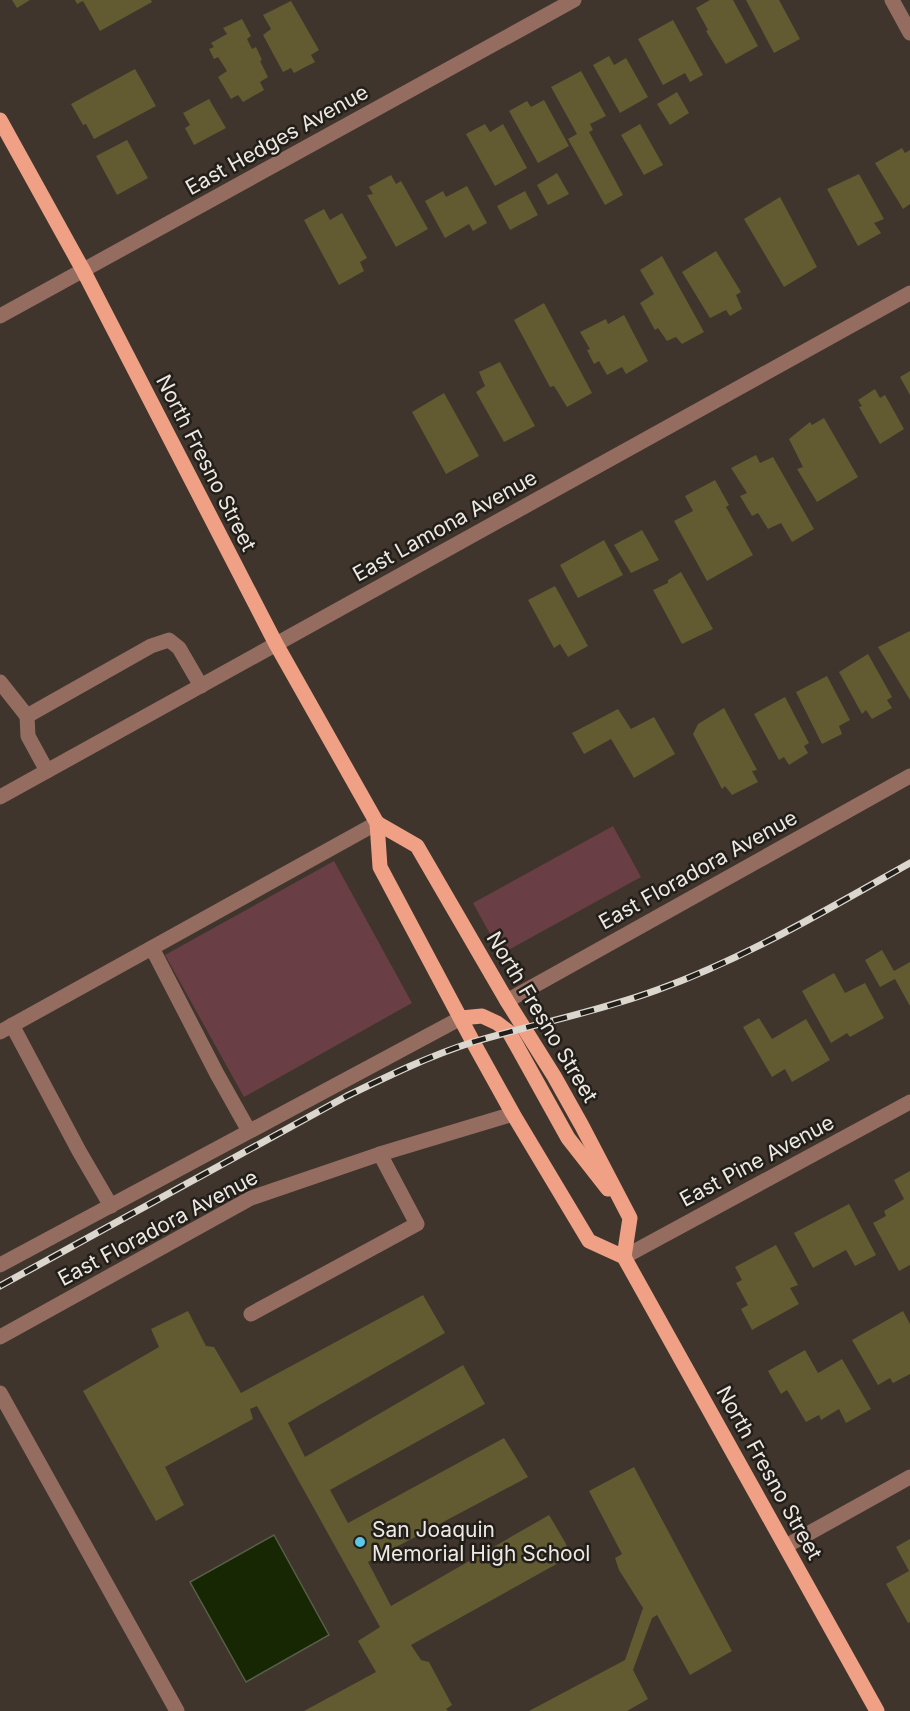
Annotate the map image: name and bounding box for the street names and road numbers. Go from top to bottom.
street label: East Hedges Avenue [181,79,372,200]
street label: North Fresno Street [151,370,262,555]
street label: East Lamona Avenue [348,464,541,587]
street label: East Floradora Avenue [594,805,801,935]
street label: North Fresno Street [482,927,603,1107]
street label: East Pine Avenue [675,1109,838,1212]
street label: East Floradora Avenue [54,1164,262,1291]
street label: North Fresno Street [711,1382,828,1564]

